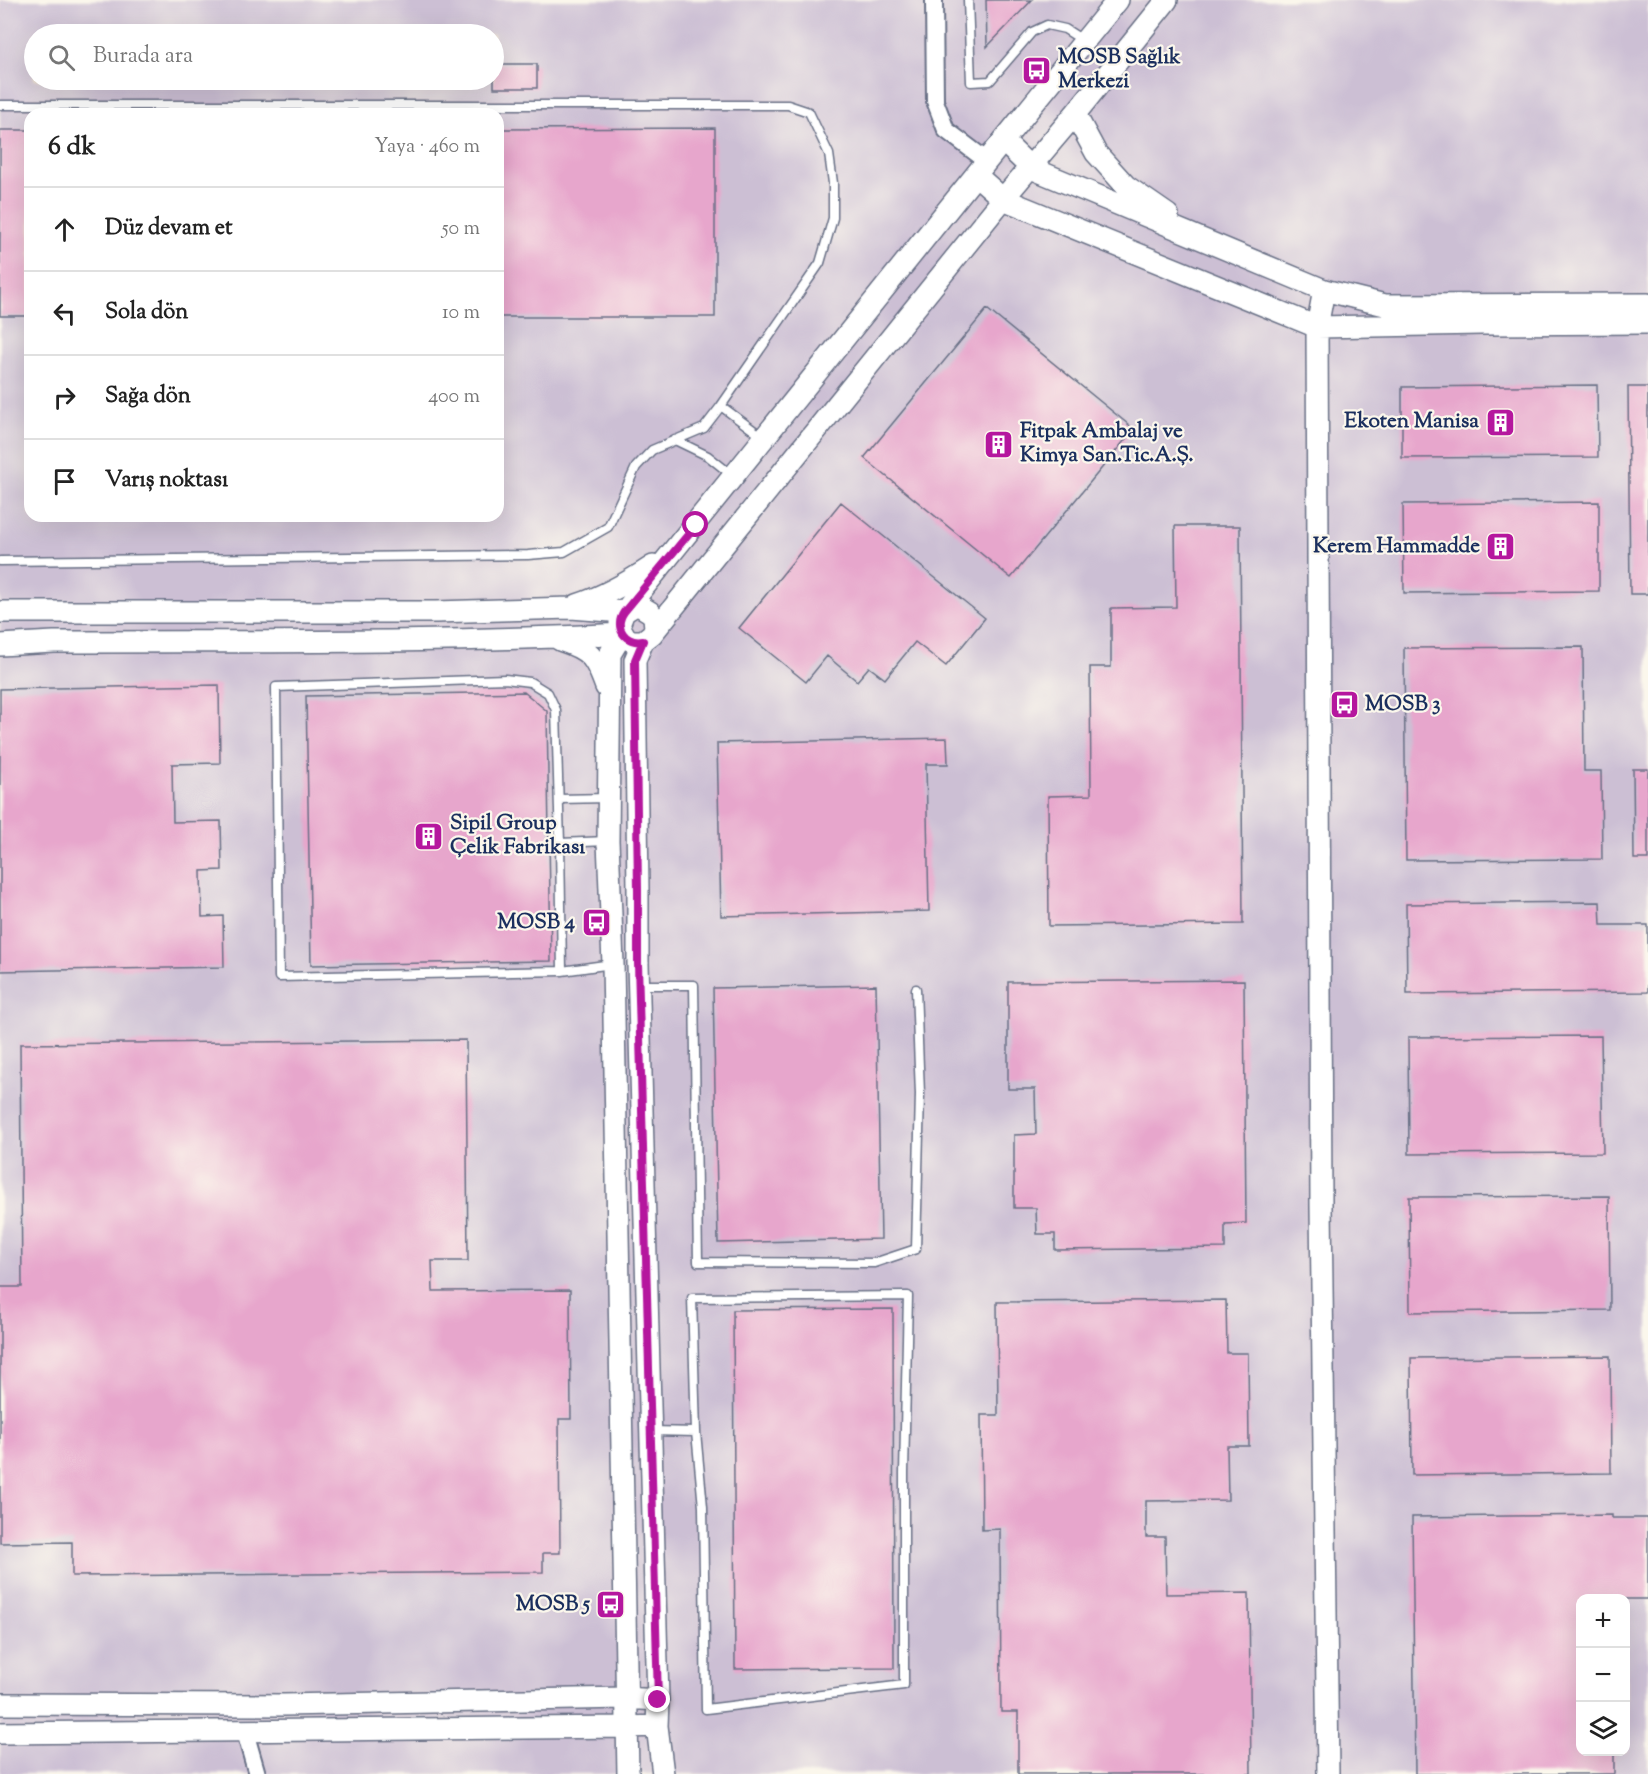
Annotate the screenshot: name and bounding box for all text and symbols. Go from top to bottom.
search box [24,24,504,90]
icon: search [45,41,78,74]
text: Burada ara [93,41,193,73]
place label: MOSB Sağlık Merkezi [1058,43,1181,97]
bus stop icon: MOSB Sağlık Merkezi [1021,54,1053,86]
text: 6 dk [48,129,96,166]
text: Yaya · 460 m [374,133,480,162]
icon: ahead [48,213,81,246]
text: Düz devam et [105,213,232,245]
text: 50 m [442,215,480,244]
icon: left [48,297,81,330]
text: Sola dön [105,297,188,329]
text: 10 m [442,299,480,328]
icon: right [48,381,81,414]
text: Sağa dön [105,381,191,413]
text: 400 m [428,383,480,412]
building icon: Ekoten Manisa [1484,406,1516,438]
place label: Ekoten Manisa [1344,407,1479,437]
place label: Fitpak Ambalaj ve Kimya San.Tic.A.Ş. [1020,417,1194,471]
building icon: Fitpak Ambalaj ve Kimya San.Tic.A.Ş. [983,428,1015,460]
icon: arrive [48,465,81,498]
text: Varış noktası [105,465,228,497]
route start [682,511,708,537]
building icon: Kerem Hammadde [1485,531,1517,563]
place label: Kerem Hammadde [1313,532,1480,562]
bus stop icon: MOSB 3 [1328,689,1360,721]
place label: MOSB 3 [1365,690,1441,720]
place label: Sipil Group Çelik Fabrikası [450,809,585,863]
building icon: Sipil Group Çelik Fabrikası [413,820,445,852]
bus stop icon: MOSB 4 [580,907,612,939]
place label: MOSB 4 [497,908,575,938]
bus stop icon: MOSB 5 [595,1589,627,1621]
place label: MOSB 5 [516,1590,591,1620]
map controls [1576,1594,1630,1756]
button: + [1576,1594,1630,1648]
button: − [1576,1648,1630,1702]
route end [644,1686,670,1712]
button: layers [1576,1702,1630,1756]

